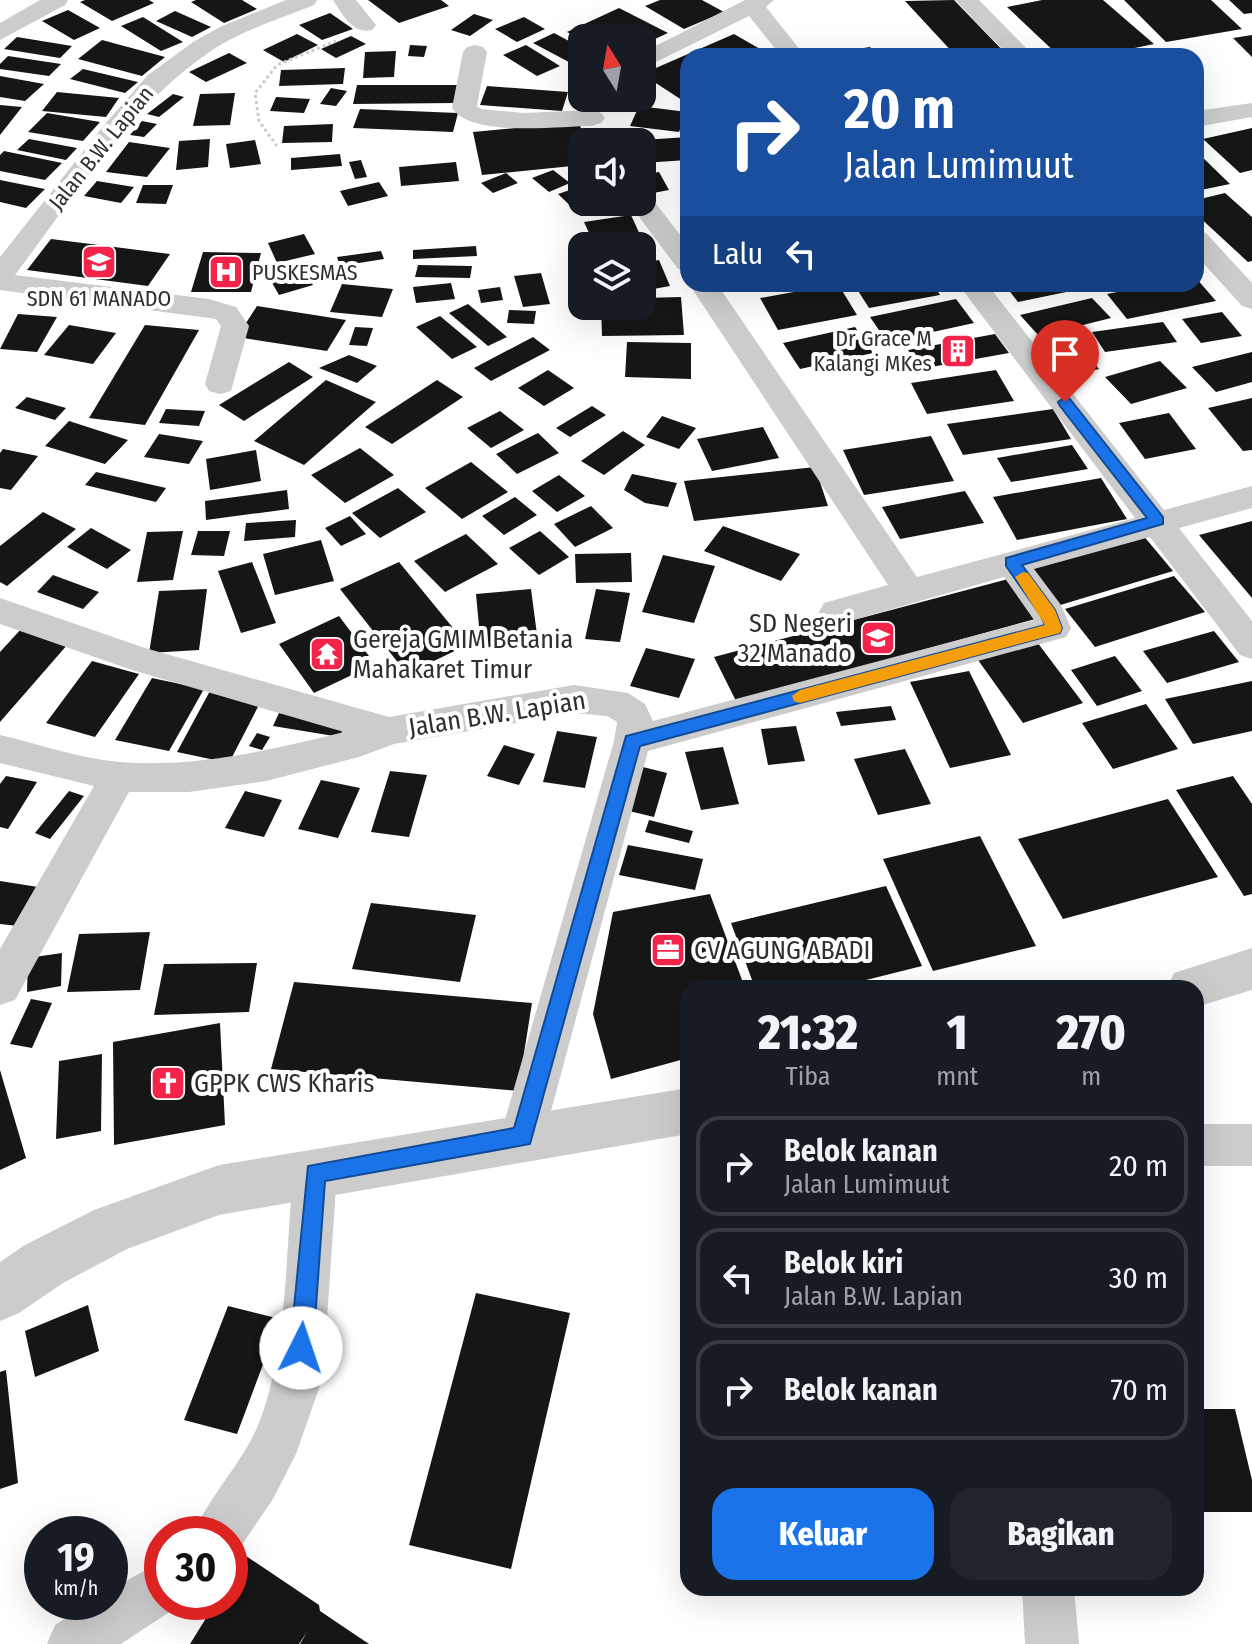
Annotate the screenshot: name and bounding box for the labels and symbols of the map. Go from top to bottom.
north arrow [568,24,656,112]
street label: Jalan B.W. Lapian [43,81,159,215]
school or university icon: SDN 61 MANADO [80,243,118,281]
hospital icon: PUSKESMAS [207,253,245,291]
place label: PUSKESMAS [252,259,358,286]
place label: SDN 61 MANADO [27,285,171,312]
pin [1031,320,1099,402]
place label: Dr Grace M Kalangi MKes [814,325,932,377]
building icon: Dr Grace M Kalangi MKes [939,332,977,370]
place label: SD Negeri 32 Manado [738,608,852,669]
school or university icon: SD Negeri 32 Manado [859,619,897,657]
place label: Gereja GMIM Betania Mahakaret Timur [353,624,573,685]
temple icon: Gereja GMIM Betania Mahakaret Timur [308,635,346,673]
street label: Jalan B.W. Lapian [406,685,588,743]
office icon: CV AGUNG ABADI [649,931,687,969]
place label: CV AGUNG ABADI [694,935,870,966]
church icon: GPPK CWS Kharis [149,1064,187,1102]
place label: GPPK CWS Kharis [194,1068,374,1099]
position arrow [259,1306,343,1390]
speed limit sign: 30 [144,1516,248,1620]

